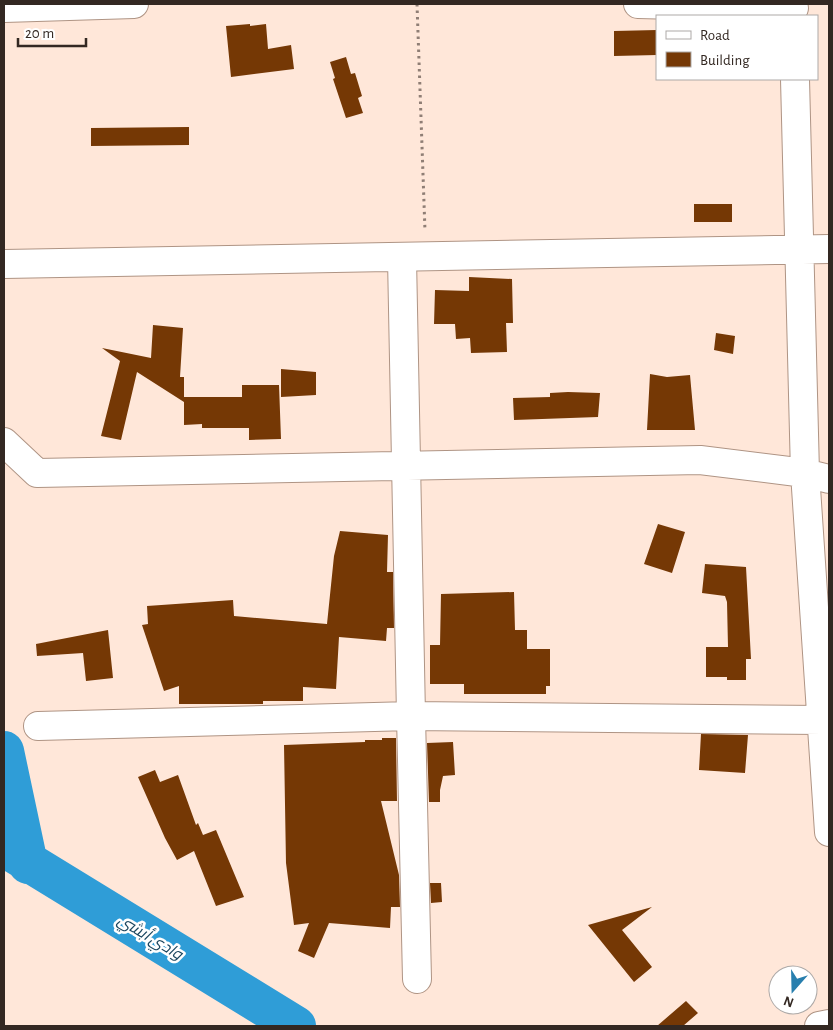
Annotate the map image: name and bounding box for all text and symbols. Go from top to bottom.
scale bar [18,15,85,47]
legend [656,15,818,80]
text: 20 m [25,26,54,41]
text: Road [700,28,730,43]
text: Building [700,53,750,68]
water label: وادي أبشي [113,909,188,967]
north arrow [768,965,818,1015]
text: N [782,993,796,1010]

